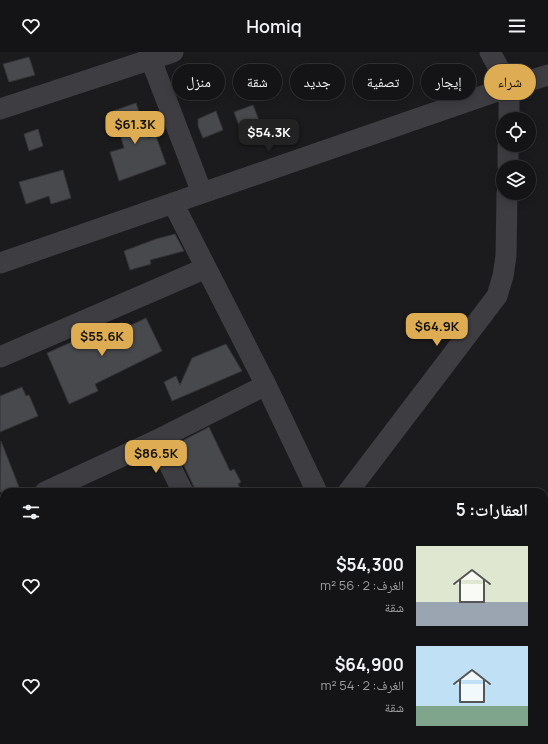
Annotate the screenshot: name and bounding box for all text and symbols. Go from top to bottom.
text: Homiq [246,14,302,38]
icon: heart [20,15,42,37]
icon: menu [506,15,528,37]
chip: منزل [172,64,225,100]
chip: شقة [233,64,282,100]
chip: جديد [290,64,345,100]
chip: تصفية [353,64,413,100]
chip: إيجار [421,64,476,100]
chip: شراء [484,64,536,100]
pin: $61.3K [102,111,168,145]
map controls [496,112,536,200]
button: locate [496,112,536,152]
text: $61.3K [114,115,156,133]
pin: $54.3K [236,119,302,153]
text: $54.3K [247,123,291,141]
button: layers [496,160,536,200]
pin: $64.9K [404,313,470,347]
text: $64.9K [415,317,459,335]
pin: $55.6K [69,323,135,357]
text: $55.6K [80,327,124,345]
pin: $86.5K [123,440,189,474]
text: $86.5K [134,444,178,462]
text: العقارات: 5 [456,498,528,521]
icon: filters [20,501,42,523]
text: $54,300 [336,553,404,576]
icon: home [448,562,496,610]
icon: heart [20,575,42,597]
text: الغرف: 2 · 56 m² [320,576,404,594]
text: شقة [385,598,404,616]
text: $64,900 [335,653,404,676]
icon: home [448,662,496,710]
icon: heart [20,675,42,697]
text: الغرف: 2 · 54 m² [320,676,404,694]
text: شقة [385,698,404,716]

